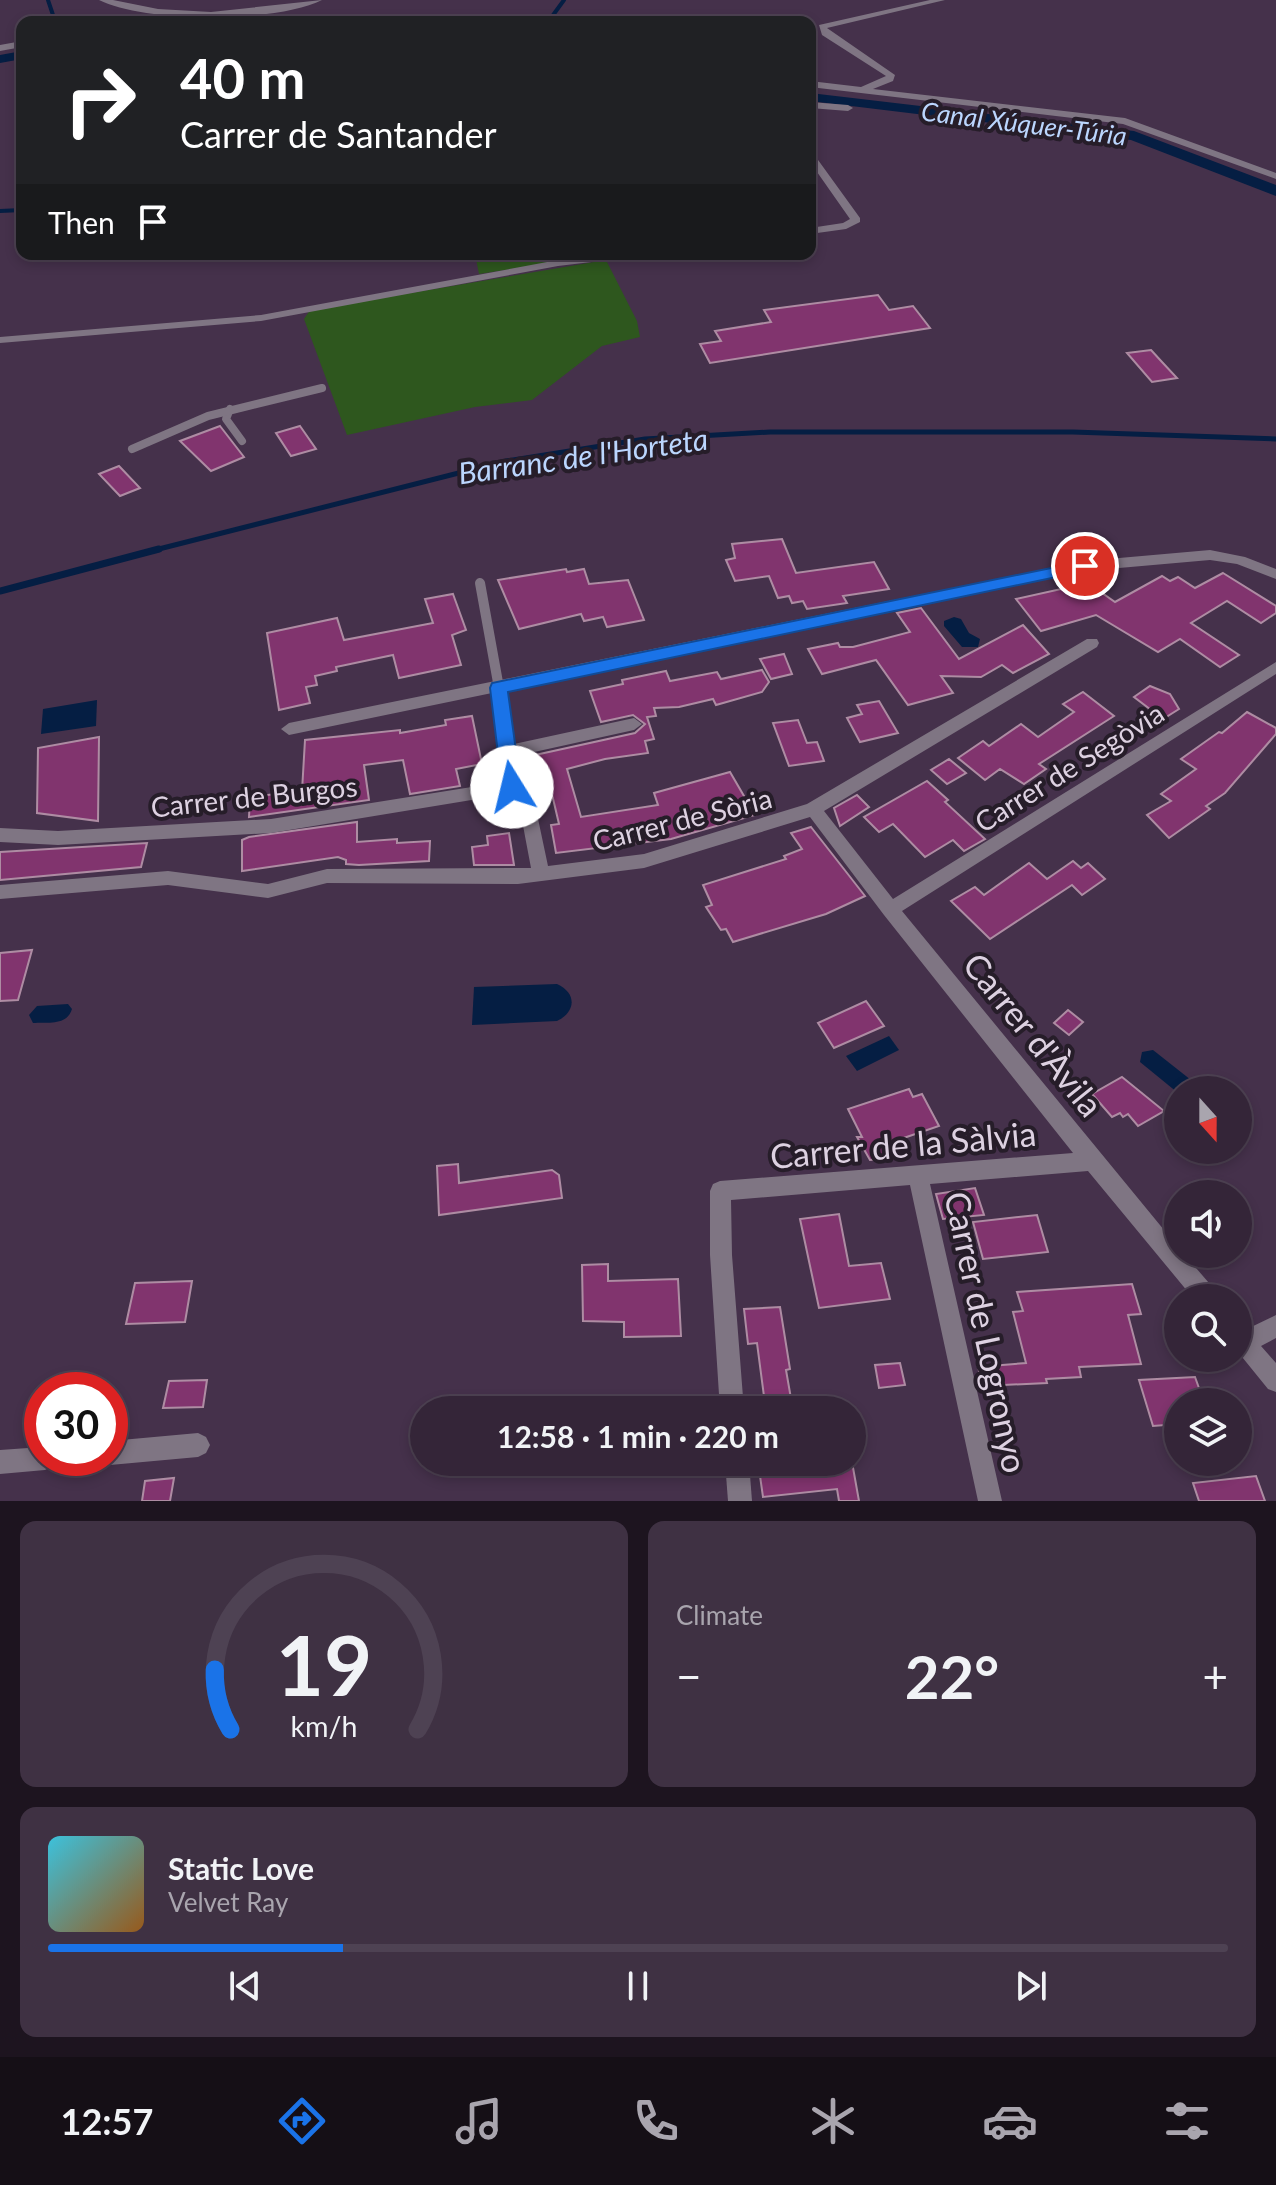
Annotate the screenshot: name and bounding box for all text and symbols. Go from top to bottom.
text: 40 m [180,44,305,111]
icon: right [48,48,152,152]
water label: Canal Xúquer-Túria [919,95,1129,151]
text: Carrer de Santander [180,112,497,156]
icon: arrive [131,200,175,244]
text: Then [48,204,115,240]
water label: Barranc de l'Horteta [456,420,710,490]
pin [1051,532,1119,600]
icon: arrive [1063,544,1107,588]
street label: Carrer de Segòvia [968,695,1170,839]
position arrow [470,745,554,829]
street label: Carrer de Burgos [149,768,359,824]
street label: Carrer de Sòria [589,780,775,858]
street label: Carrer d'Àvila [956,944,1112,1124]
north arrow [1164,1076,1252,1164]
map controls [1164,1076,1252,1476]
street label: Carrer de la Sàlvia [768,1112,1038,1176]
button: sound [1164,1180,1252,1268]
street label: Carrer de Logronyo [937,1188,1037,1476]
button: search [1164,1284,1252,1372]
speed limit sign: 30 [24,1372,128,1476]
button: layers [1164,1388,1252,1476]
text: 12:58 · 1 min · 220 m [497,1418,779,1454]
text: Climate [676,1599,763,1631]
text: 19 [276,1614,372,1714]
text: 22° [905,1640,999,1712]
text: − [676,1650,702,1702]
text: + [1202,1650,1228,1702]
text: km/h [291,1709,357,1743]
text: Static Love [168,1850,314,1886]
text: Velvet Ray [168,1886,288,1918]
icon: previous [223,1964,267,2008]
icon: pause [616,1964,660,2008]
icon: next [1009,1964,1053,2008]
icon: directions [274,2093,330,2149]
icon: music [451,2093,507,2149]
icon: phone [628,2093,684,2149]
icon: climate [805,2093,861,2149]
icon: car [982,2093,1038,2149]
icon: filters [1159,2093,1215,2149]
text: 12:57 [61,2099,153,2143]

